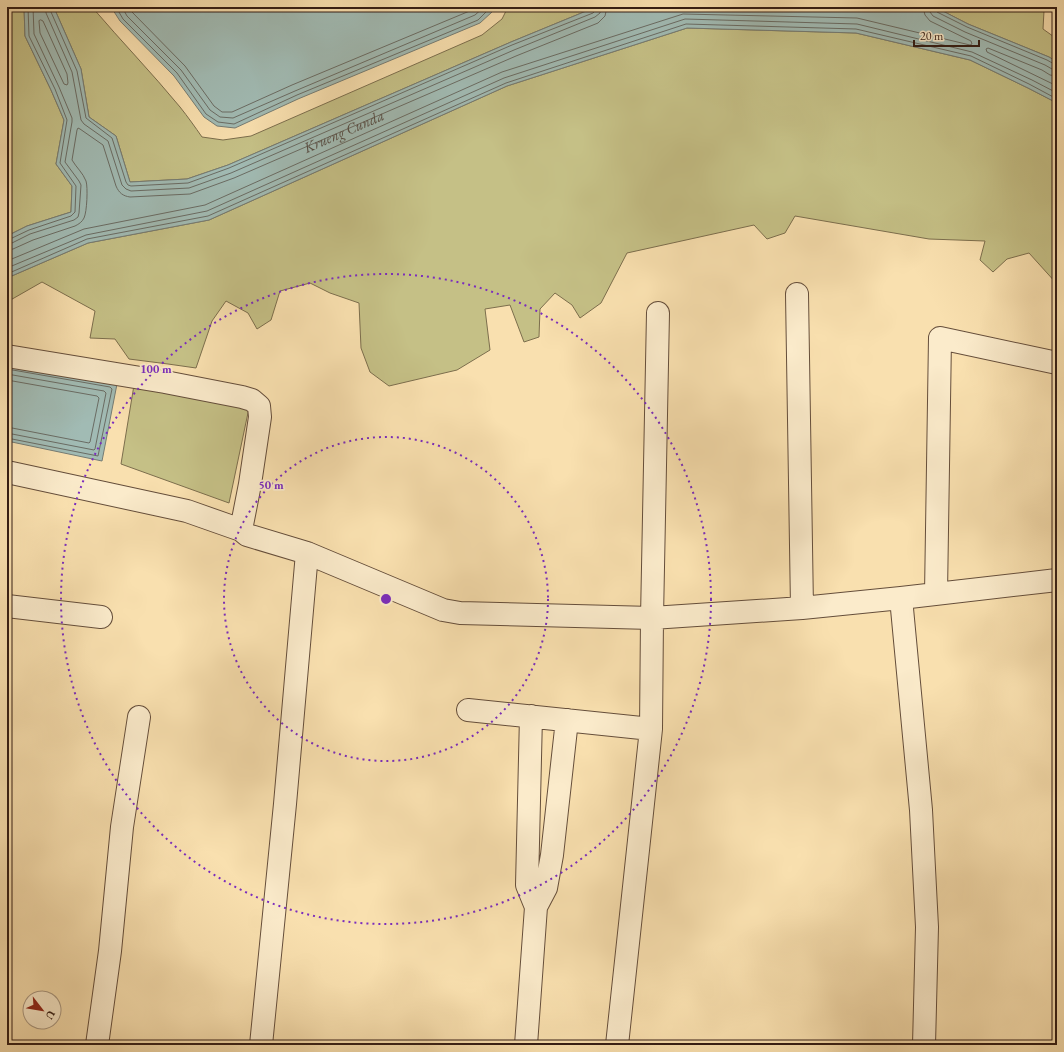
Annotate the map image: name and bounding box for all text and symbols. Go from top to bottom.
scale bar [914,22,979,48]
text: 20 m [920,28,944,44]
water label: Krueng Cunda [299,105,387,157]
text: 100 m [140,361,172,377]
text: 50 m [258,477,284,493]
centre of rings [379,592,393,606]
north arrow [22,990,62,1030]
text: U [42,1008,59,1023]

